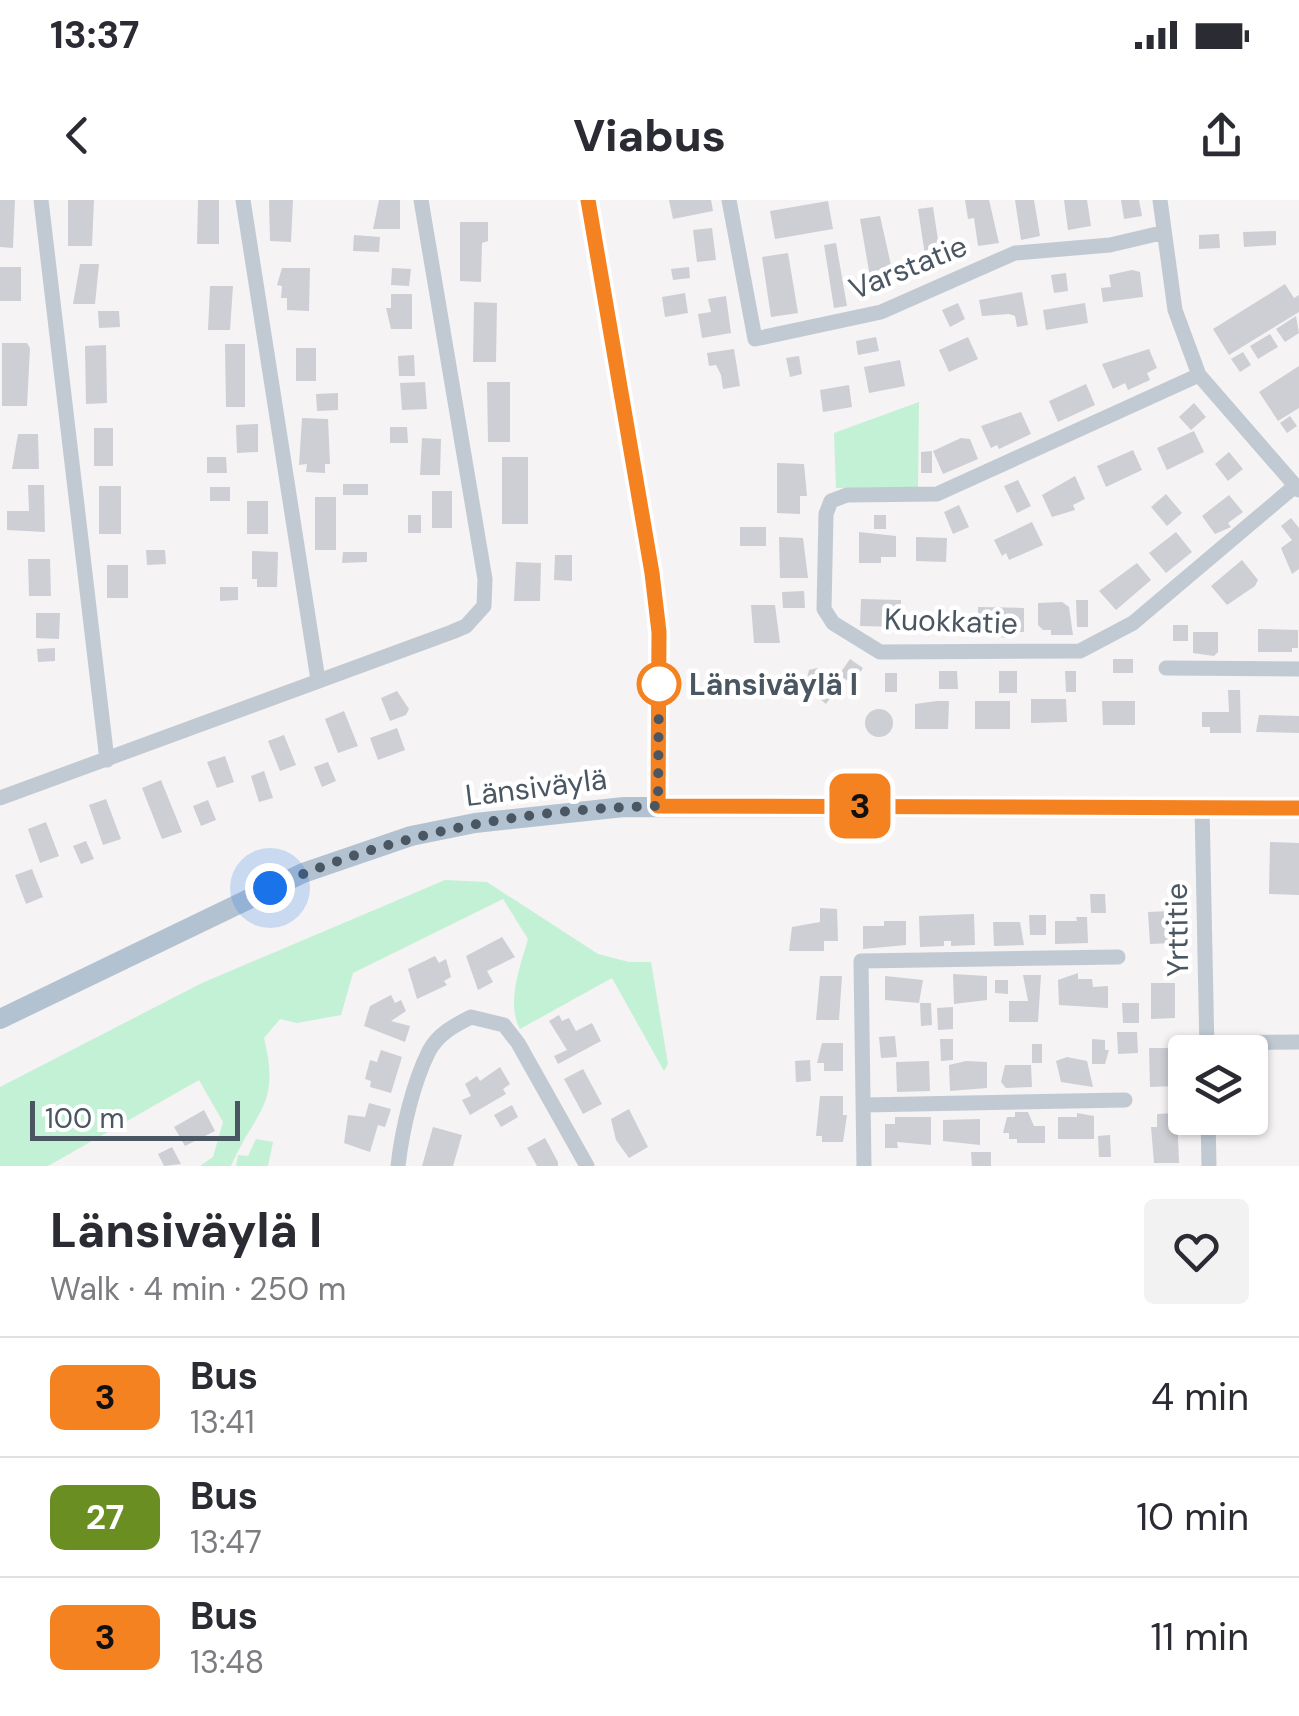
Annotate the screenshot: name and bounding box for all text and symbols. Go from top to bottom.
text: 13:37 [50,10,139,60]
text: Viabus [573,106,726,165]
icon: back [50,108,105,163]
icon: share [1194,108,1249,163]
street label: Varstatie [843,226,973,308]
street label: Kuokkatie [883,599,1019,643]
marker: Länsiväylä I [638,663,680,705]
place label: Länsiväylä I [689,665,858,704]
street label: Länsiväylä [463,759,609,815]
line badge: 3 [828,774,892,838]
text: 3 [849,783,871,829]
your location [245,863,295,913]
street label: Yrttitie [1157,883,1197,977]
map controls [1168,1035,1268,1135]
button: layers [1168,1035,1268,1135]
scale bar [30,1096,240,1140]
text: 100 m [45,1100,124,1137]
text: Länsiväylä I [50,1199,322,1262]
button: heart [1144,1199,1249,1304]
text: Walk · 4 min · 250 m [50,1268,346,1310]
text: Bus [190,1351,258,1401]
text: 4 min [1151,1372,1249,1422]
text: 3 [94,1374,116,1420]
text: 13:41 [190,1401,255,1443]
text: Bus [190,1471,258,1521]
text: 10 min [1136,1492,1249,1542]
text: 27 [86,1494,124,1540]
text: 13:47 [190,1521,262,1563]
text: Bus [190,1591,258,1641]
text: 11 min [1150,1612,1249,1662]
text: 3 [94,1614,116,1660]
text: 13:48 [190,1641,264,1683]

